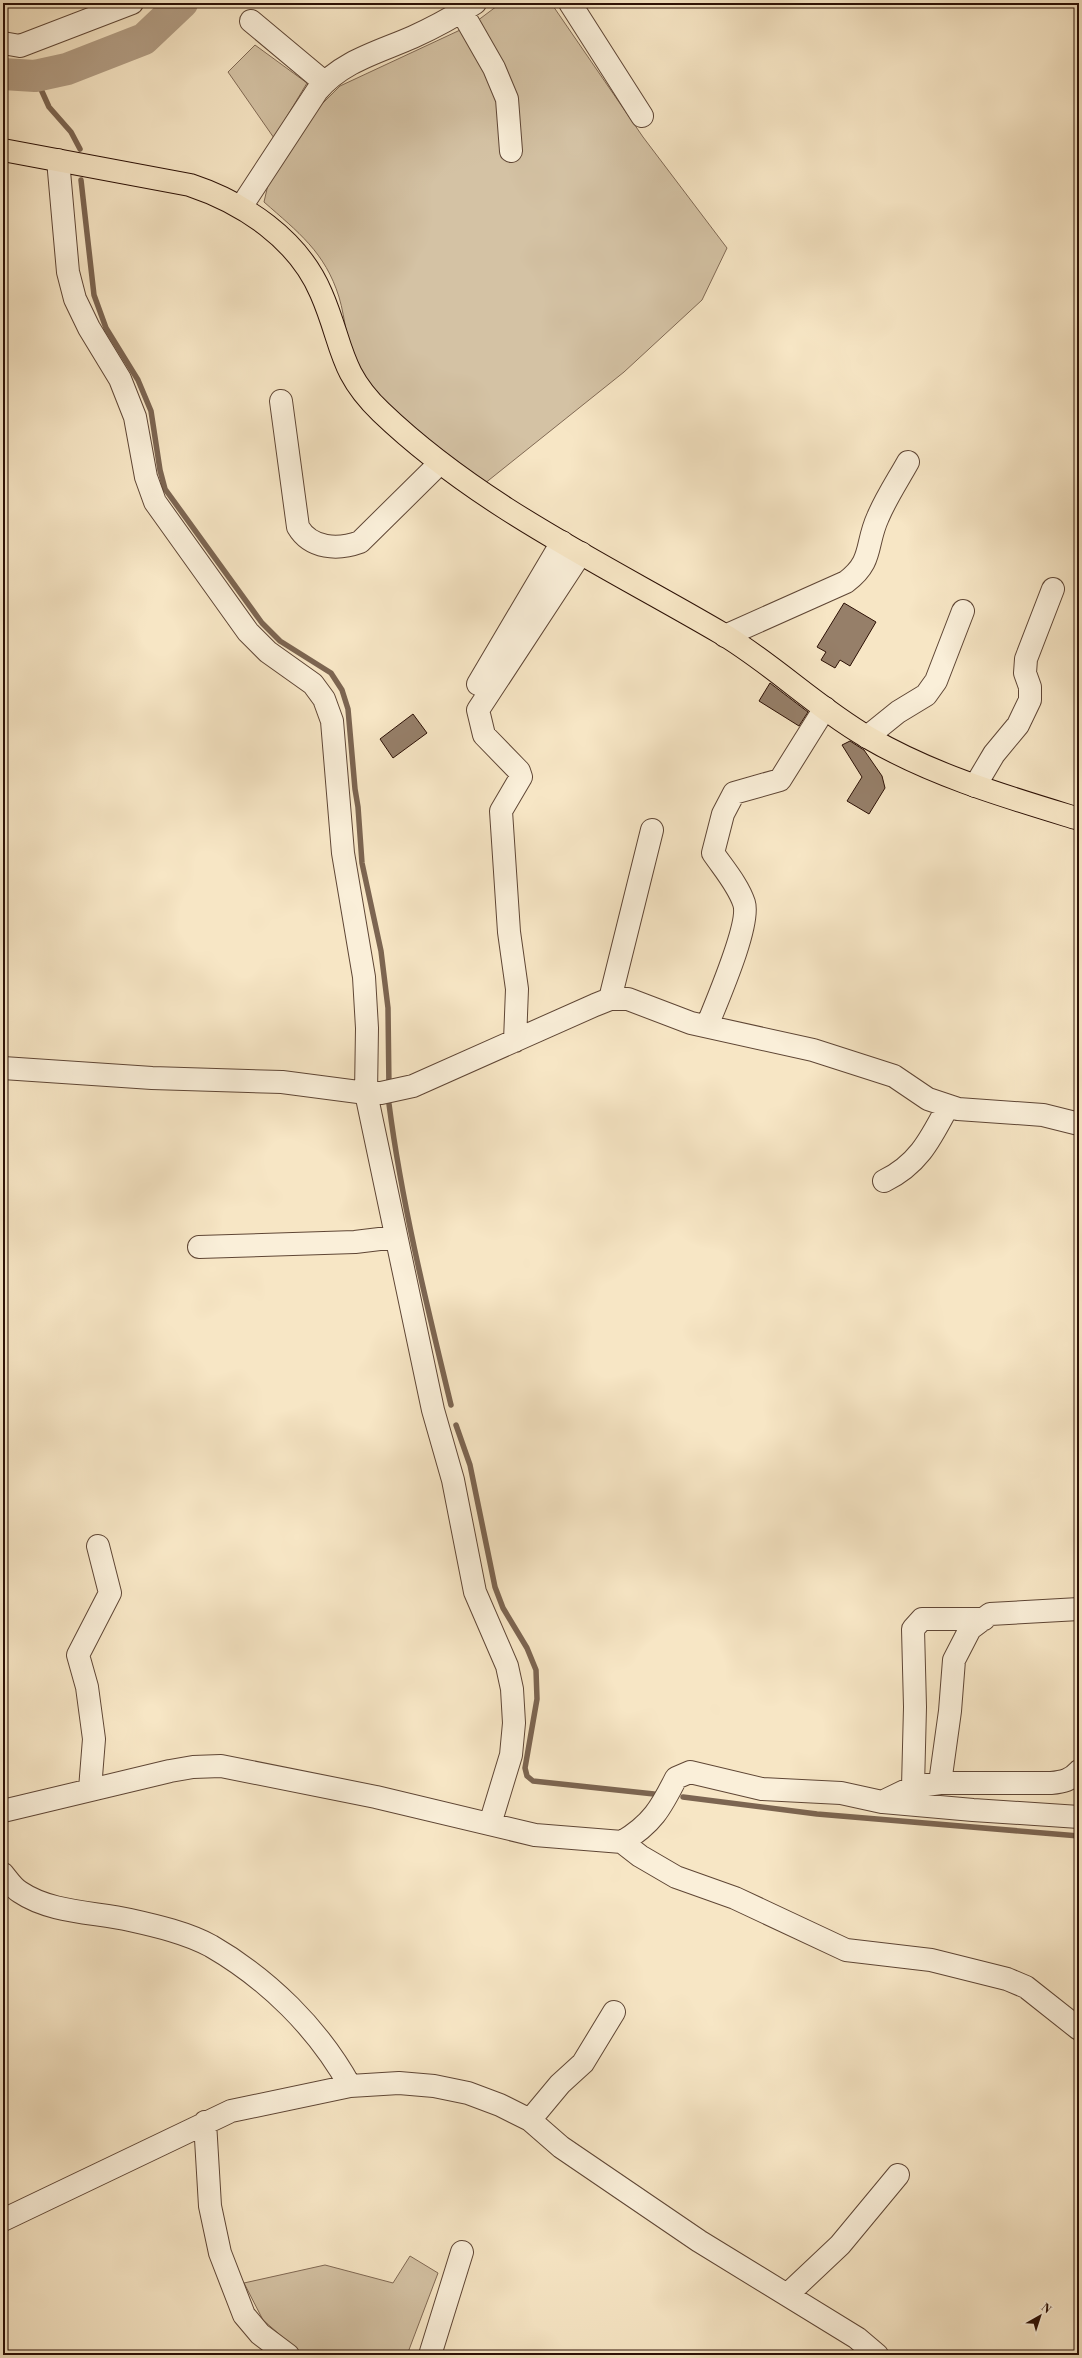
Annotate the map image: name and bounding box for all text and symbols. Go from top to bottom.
north arrow [1020,2296,1060,2336]
text: N [1038,2301,1054,2317]

